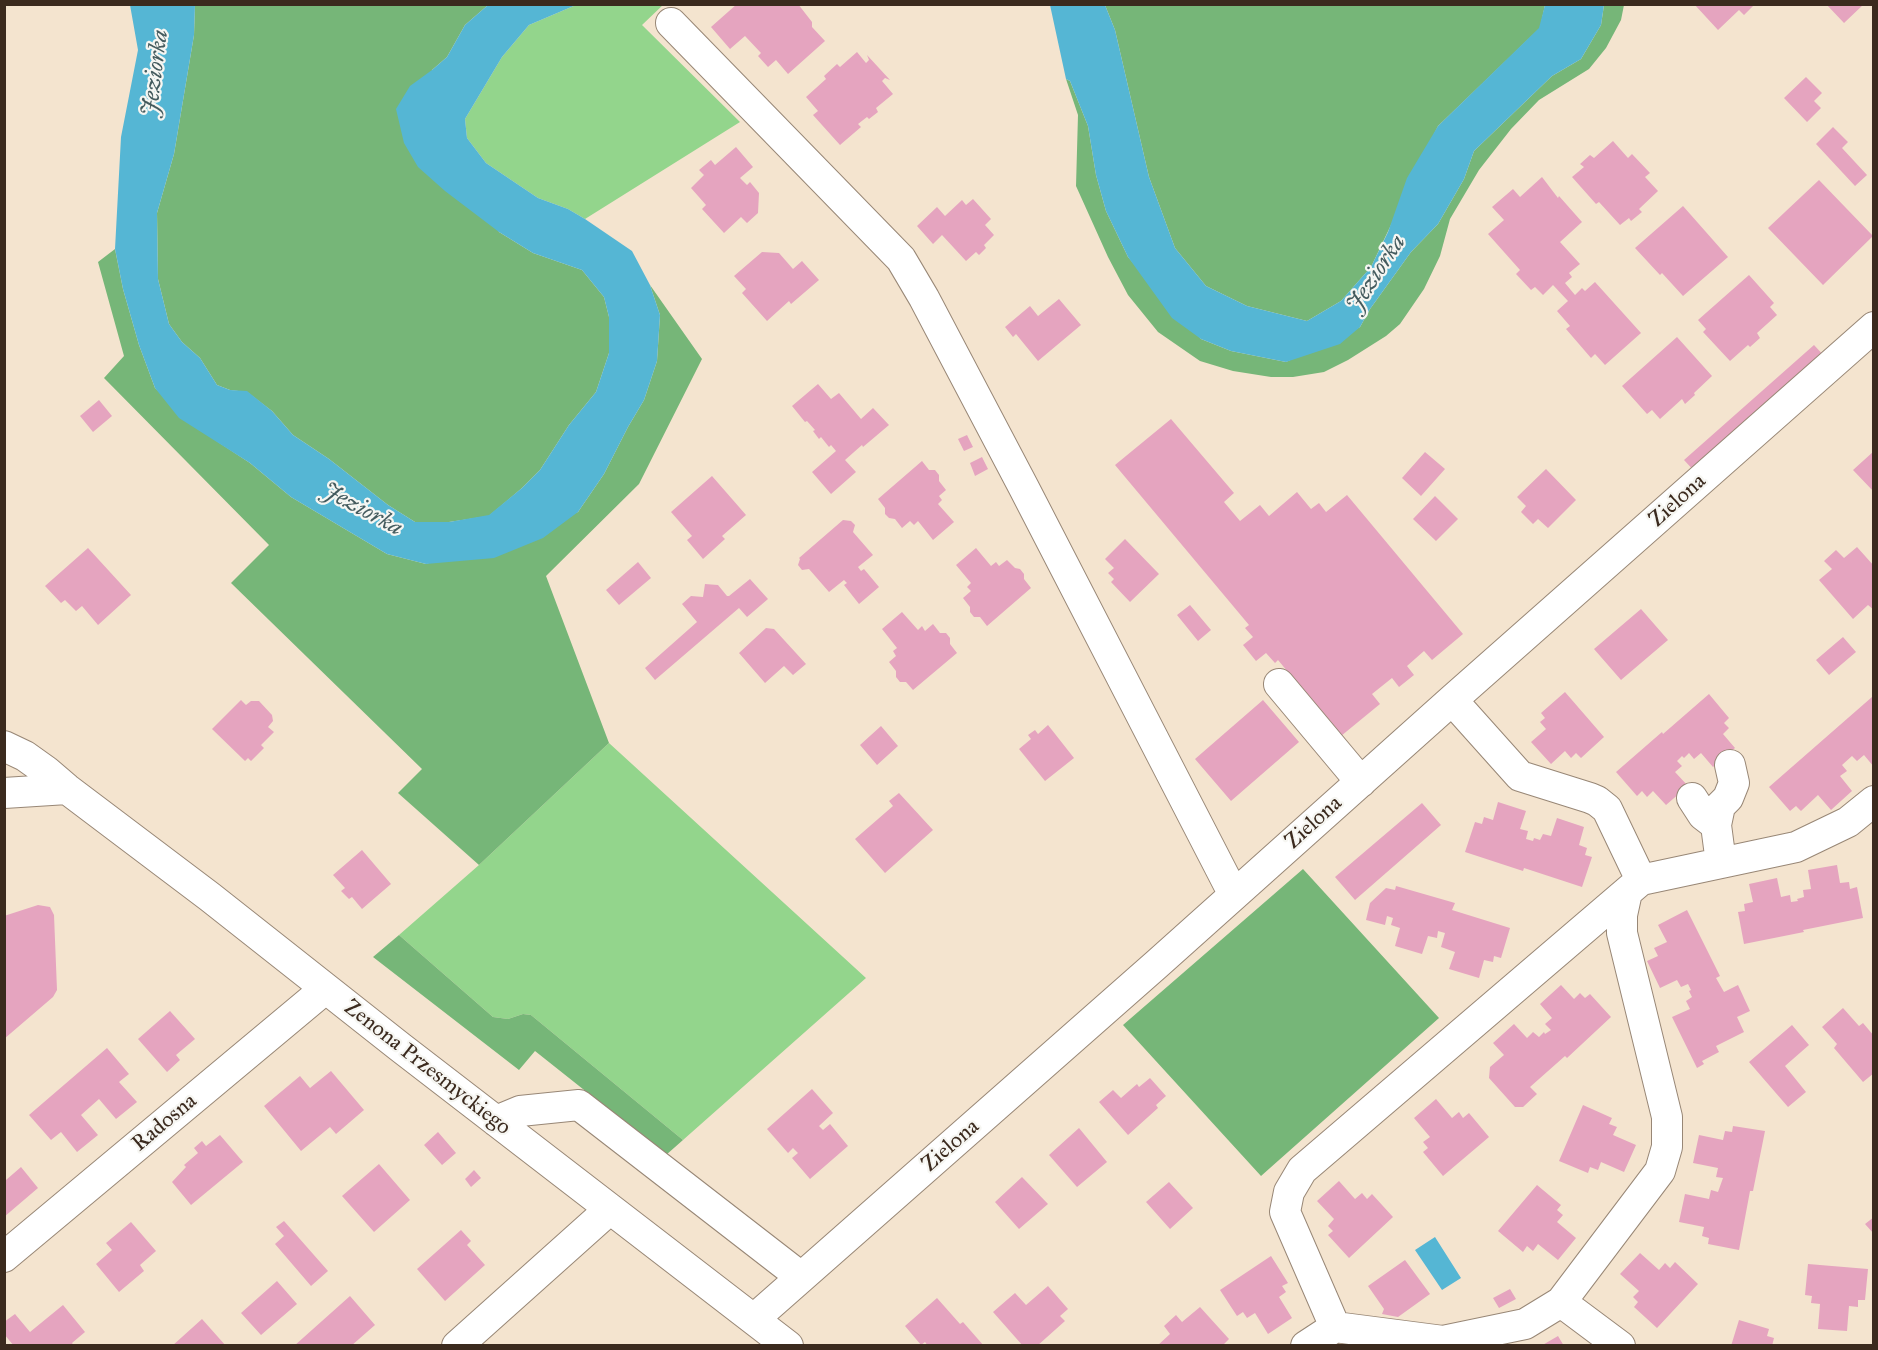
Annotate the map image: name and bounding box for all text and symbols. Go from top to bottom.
water label: Jeziorka [136,28,176,118]
water label: Jeziorka [1341,230,1413,318]
street label: Zielona [1644,469,1712,533]
water label: Jeziorka [317,477,407,543]
street label: Zielona [1280,791,1348,855]
street label: Zenona Przesmyckiego [338,995,516,1141]
street label: Radosna [127,1088,203,1158]
street label: Zielona [917,1114,985,1178]

